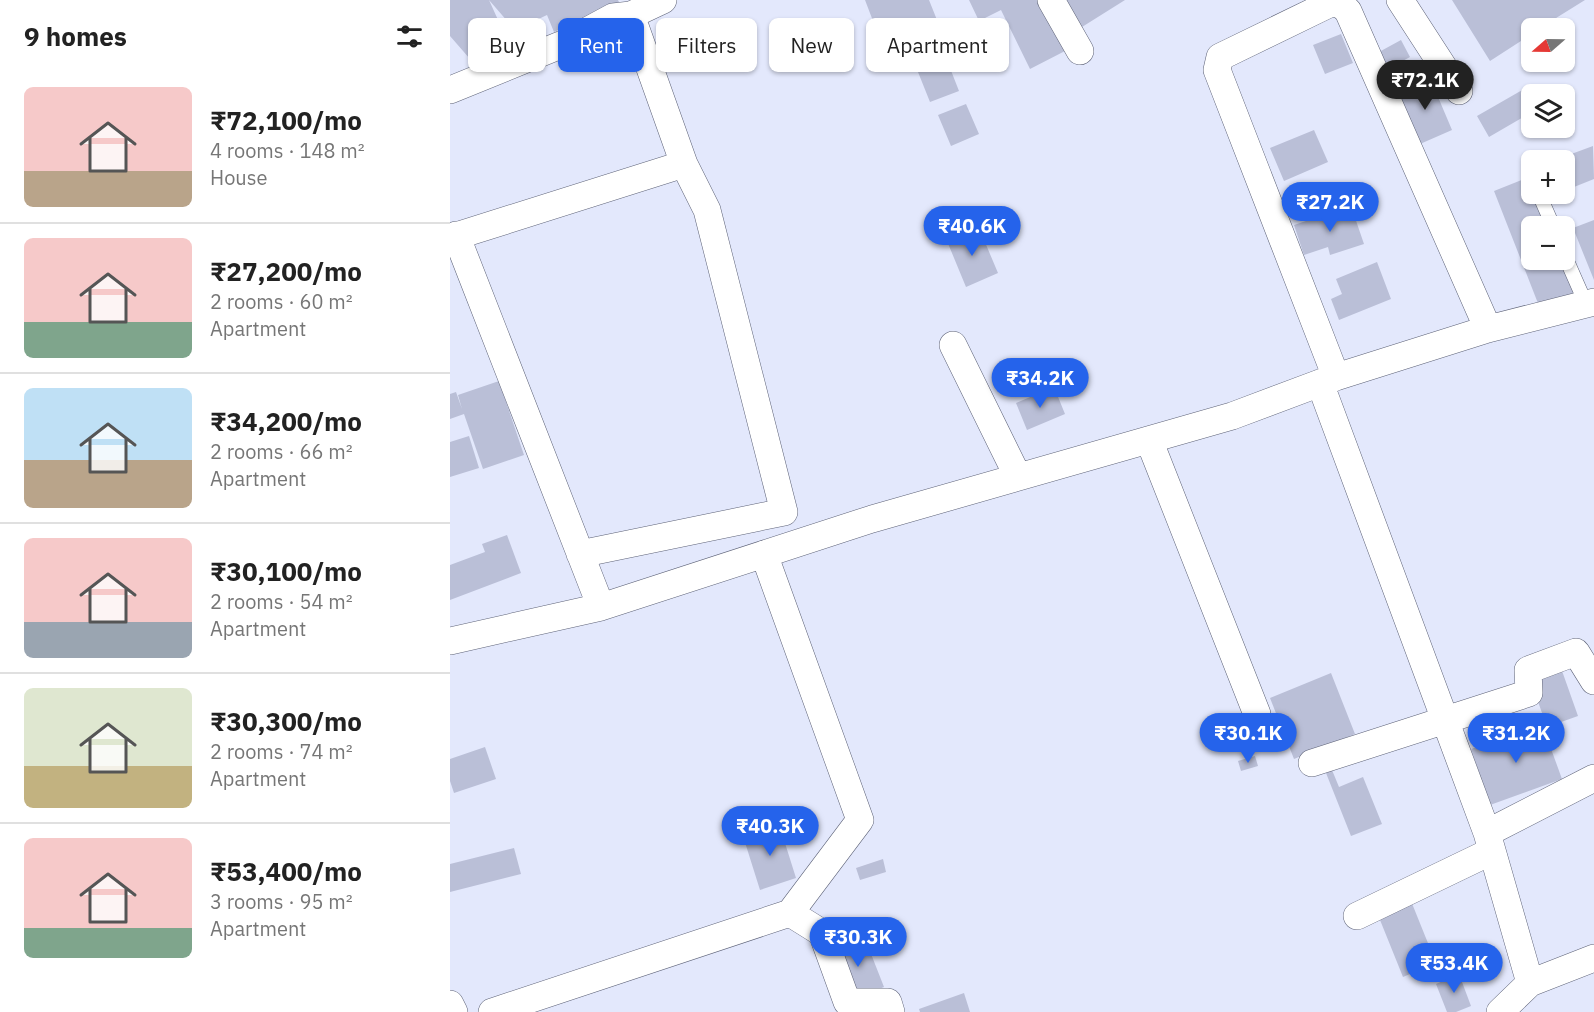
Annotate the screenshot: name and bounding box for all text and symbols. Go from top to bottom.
chip: Buy [468,18,546,72]
chip: Rent [558,18,644,72]
chip: Filters [656,18,757,72]
chip: New [769,18,854,72]
chip: Apartment [866,18,1009,72]
north arrow [1521,18,1575,72]
map controls [1521,18,1575,270]
text: 9 homes [24,19,127,53]
icon: filters [393,20,426,53]
pin: ₹72.1K [1376,60,1474,111]
text: ₹72.1K [1391,66,1459,93]
button: layers [1521,84,1575,138]
text: ₹72,100/mo [210,103,362,137]
icon: home [72,111,144,183]
text: 4 rooms · 148 m² [210,137,365,164]
button: + [1521,150,1575,204]
text: House [210,164,267,191]
pin: ₹27.2K [1281,182,1379,233]
text: ₹27.2K [1296,188,1364,215]
pin: ₹40.6K [923,206,1021,257]
text: ₹40.6K [938,212,1006,239]
button: − [1521,216,1575,270]
text: ₹27,200/mo [210,254,362,288]
icon: home [72,262,144,334]
text: 2 rooms · 60 m² [210,288,353,315]
text: Apartment [210,315,306,342]
pin: ₹34.2K [991,358,1089,409]
text: ₹34.2K [1006,364,1074,391]
text: ₹34,200/mo [210,404,362,438]
icon: home [72,412,144,484]
text: 2 rooms · 66 m² [210,438,353,465]
text: Apartment [210,465,306,492]
text: ₹30,100/mo [210,554,362,588]
icon: home [72,562,144,634]
text: 2 rooms · 54 m² [210,588,353,615]
text: Apartment [210,615,306,642]
text: ₹30,300/mo [210,704,362,738]
icon: home [72,712,144,784]
pin: ₹30.1K [1199,713,1297,764]
pin: ₹31.2K [1467,713,1565,764]
text: ₹30.1K [1214,719,1282,746]
text: ₹31.2K [1482,719,1550,746]
text: 2 rooms · 74 m² [210,738,353,765]
text: Apartment [210,765,306,792]
pin: ₹40.3K [721,806,819,857]
text: ₹40.3K [736,812,804,839]
text: ₹53,400/mo [210,854,362,888]
icon: home [72,862,144,934]
text: 3 rooms · 95 m² [210,888,353,915]
text: Apartment [210,915,306,942]
pin: ₹30.3K [809,917,907,968]
text: ₹30.3K [824,923,892,950]
pin: ₹53.4K [1405,943,1503,994]
text: ₹53.4K [1420,949,1488,976]

